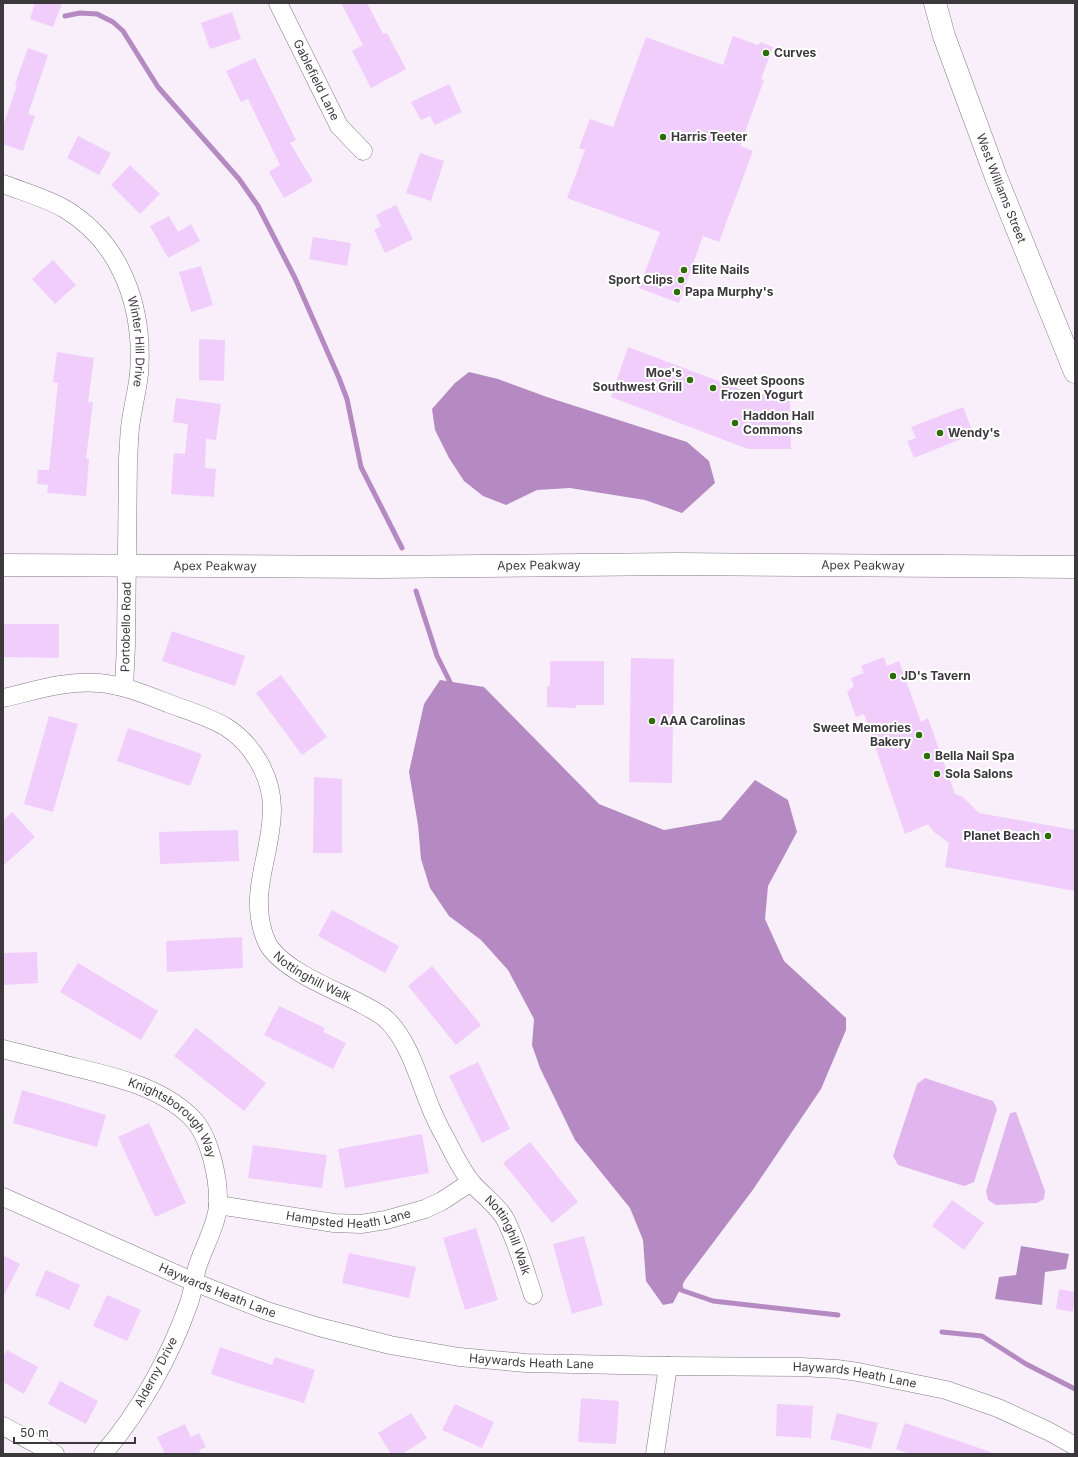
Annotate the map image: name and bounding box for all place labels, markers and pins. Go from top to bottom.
place label: Curves [774,45,817,60]
marker: Curves [761,48,771,58]
place label: Harris Teeter [671,129,747,144]
marker: Harris Teeter [658,132,668,142]
place label: Elite Nails [692,262,750,277]
marker: Elite Nails [679,265,689,275]
place label: Sport Clips [608,272,673,287]
marker: Sport Clips [676,275,686,285]
place label: Papa Murphy's [685,284,774,299]
marker: Papa Murphy's [672,287,682,297]
place label: Moe's Southwest Grill [593,365,682,394]
place label: Sweet Spoons Frozen Yogurt [721,373,805,402]
marker: Moe's Southwest Grill [685,375,695,385]
marker: Sweet Spoons Frozen Yogurt [708,383,718,393]
place label: Haddon Hall Commons [743,408,814,437]
marker: Haddon Hall Commons [730,418,740,428]
place label: Wendy's [948,425,1000,440]
marker: Wendy's [935,428,945,438]
place label: JD's Tavern [901,668,971,683]
marker: JD's Tavern [888,671,898,681]
place label: AAA Carolinas [660,713,746,728]
marker: AAA Carolinas [647,716,657,726]
place label: Sweet Memories Bakery [813,720,912,749]
marker: Sweet Memories Bakery [914,730,924,740]
place label: Bella Nail Spa [935,748,1014,763]
marker: Bella Nail Spa [922,751,932,761]
place label: Sola Salons [945,766,1013,781]
marker: Sola Salons [932,769,942,779]
place label: Planet Beach [963,828,1040,843]
marker: Planet Beach [1043,831,1053,841]

